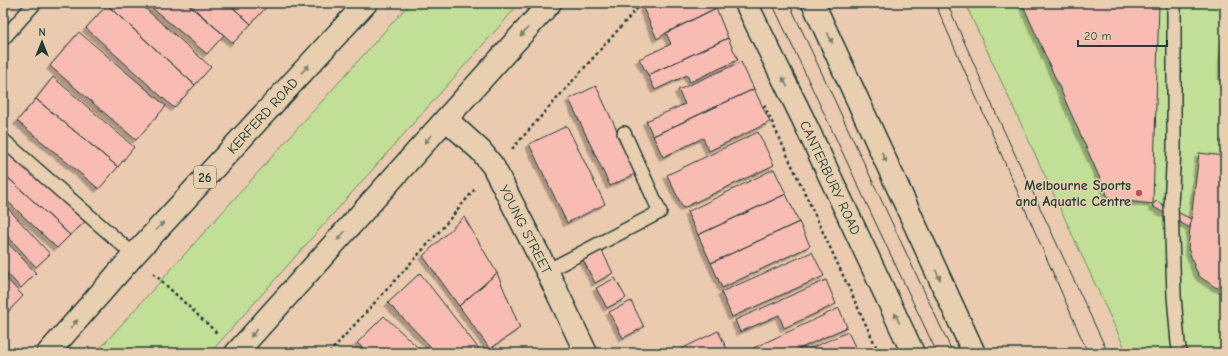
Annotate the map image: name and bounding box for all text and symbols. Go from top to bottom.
north arrow [22,22,62,62]
scale bar [1078,22,1167,48]
text: N [38,26,46,39]
one-way arrow [519,27,529,37]
text: 20 m [1084,29,1112,43]
one-way arrow [827,33,833,44]
one-way arrow [300,64,310,74]
street label: KERFERD ROAD [223,74,302,157]
one-way arrow [782,77,788,88]
street label: CANTERBURY ROAD [796,118,865,238]
one-way arrow [423,134,432,144]
one-way arrow [881,151,887,162]
road number: 26 [194,166,216,188]
place label: Melbourne Sports and Aquatic Centre [1016,177,1131,210]
street label: YOUNG STREET [496,182,556,278]
marker: Melbourne Sports and Aquatic Centre [1134,188,1144,198]
one-way arrow [155,221,165,231]
one-way arrow [336,231,346,241]
one-way arrow [935,269,941,280]
one-way arrow [894,312,900,323]
one-way arrow [69,318,78,329]
one-way arrow [250,328,259,337]

